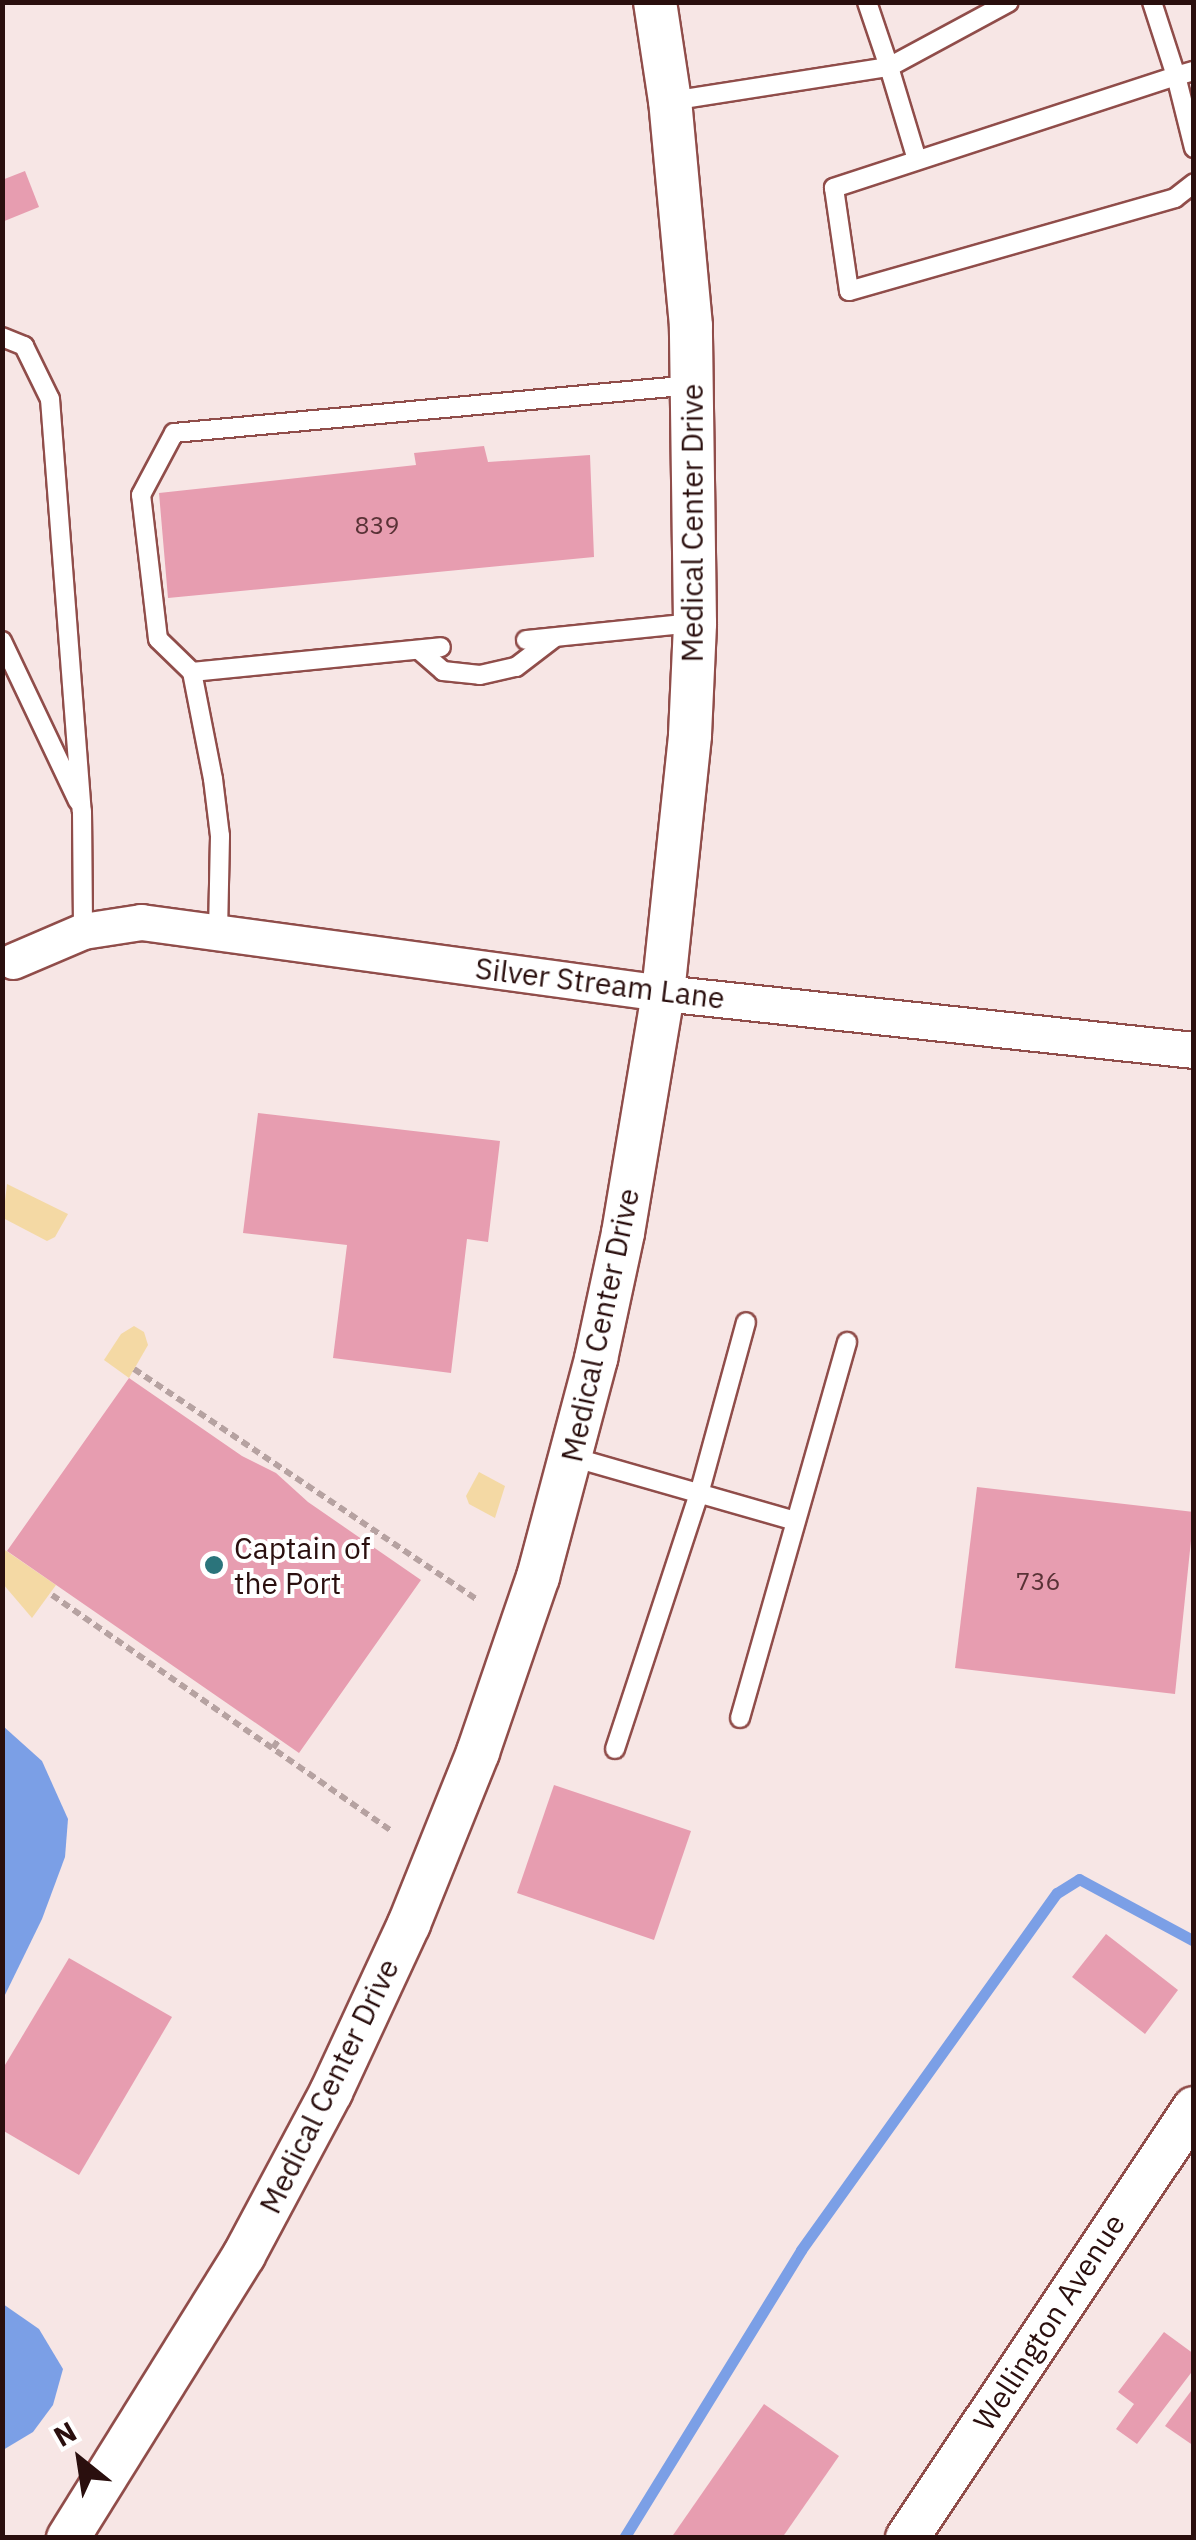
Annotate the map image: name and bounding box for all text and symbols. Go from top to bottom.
street label: Medical Center Drive [674,384,710,662]
house number: 839 [355,510,399,540]
street label: Silver Stream Lane [473,950,727,1016]
street label: Medical Center Drive [553,1185,647,1465]
place label: Captain of the Port [234,1530,370,1600]
marker: Captain of the Port [203,1554,225,1576]
house number: 736 [1016,1566,1060,1596]
street label: Medical Center Drive [252,1953,406,2219]
street label: Wellington Avenue [966,2207,1132,2437]
north arrow [30,2410,130,2510]
text: N [47,2412,83,2455]

